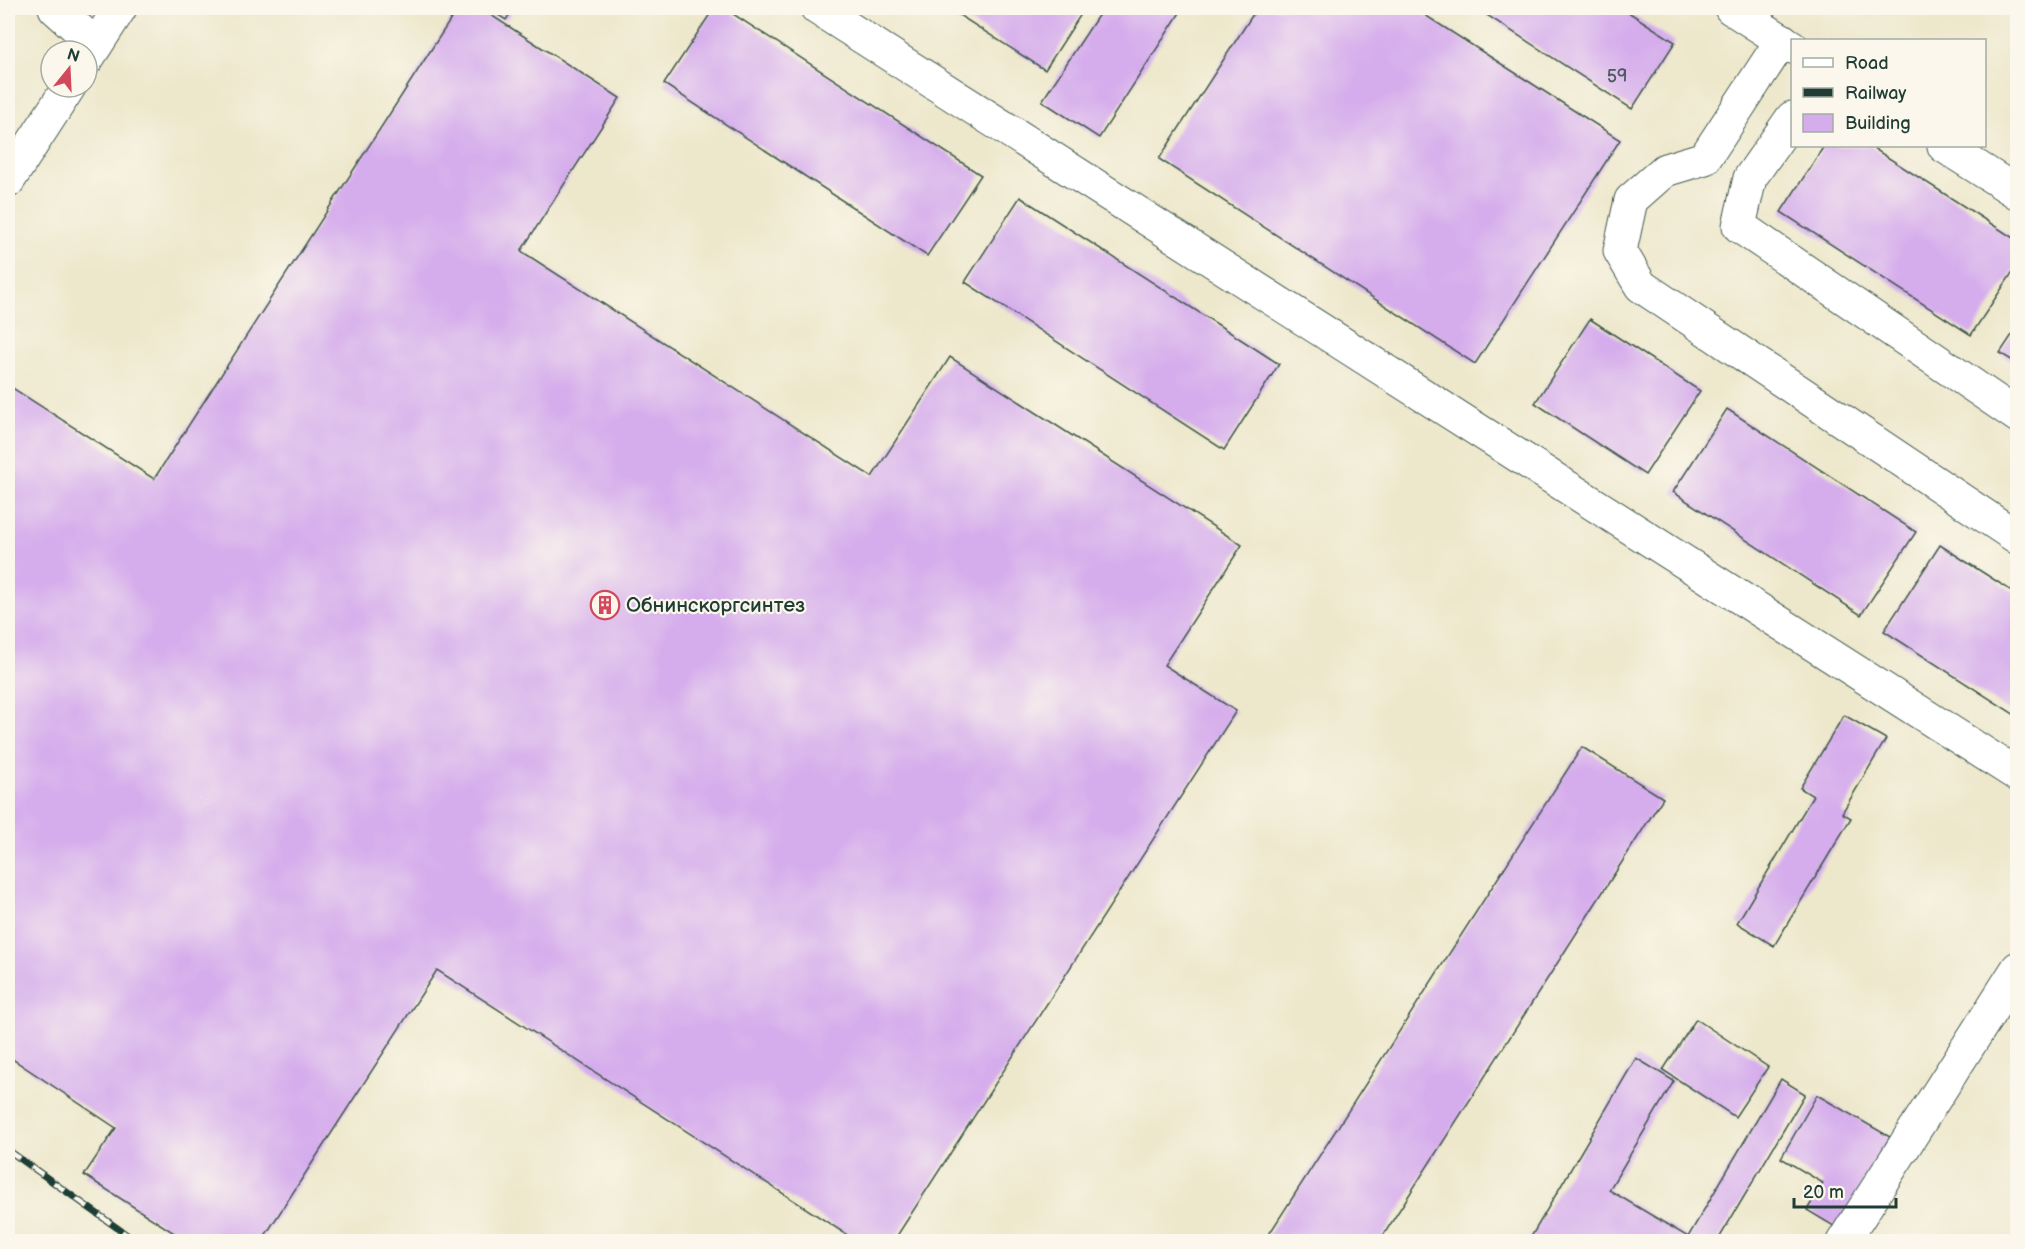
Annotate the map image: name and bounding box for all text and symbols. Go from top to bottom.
north arrow [39,39,99,99]
legend [1791,39,1986,147]
text: N [65,45,82,67]
text: Road [1845,53,1889,74]
house number: 59 [1607,66,1627,87]
text: Railway [1845,83,1907,104]
text: Building [1845,113,1911,134]
building icon: Обнинскоргсинтез [589,589,621,621]
place label: Обнинскоргсинтез [626,593,805,618]
scale bar [1794,1171,1896,1209]
text: 20 m [1803,1182,1844,1203]

